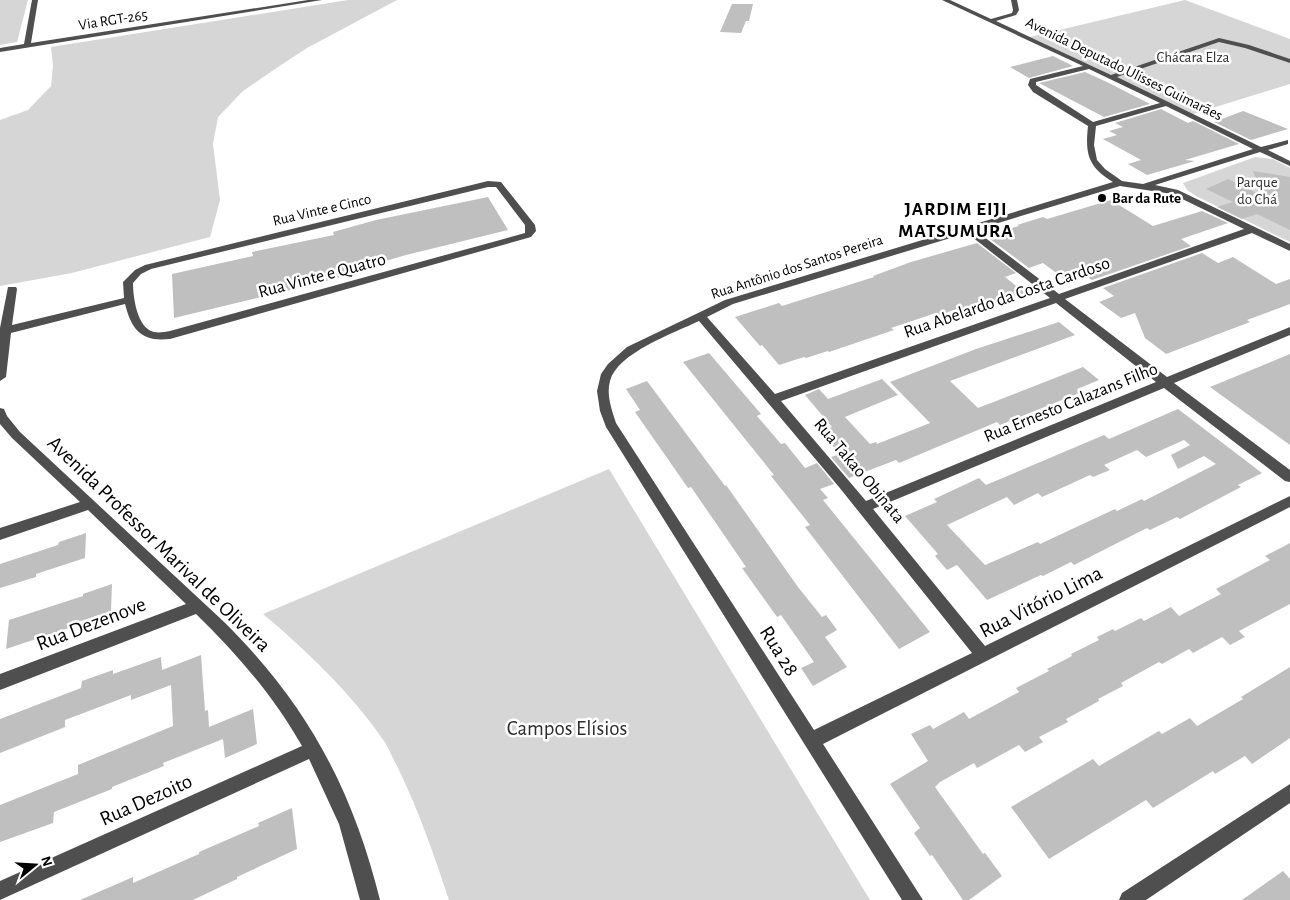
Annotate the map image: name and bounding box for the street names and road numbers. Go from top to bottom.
street label: Via RGT-265 [77,7,149,33]
street label: Avenida Deputado Ulisses Guimarães [1023,15,1225,123]
street label: Rua Vinte e Cinco [271,191,373,229]
street label: Rua Antônio dos Santos Pereira [709,232,885,302]
street label: Rua Vinte e Quatro [256,250,388,302]
street label: Rua Abelardo da Costa Cardoso [902,254,1113,342]
street label: Rua Ernesto Calazans Filho [982,360,1161,446]
street label: Rua Takao Obinata [810,415,908,527]
street label: Avenida Professor Marival de Oliveira [44,432,275,656]
street label: Rua Vitório Lima [976,562,1106,642]
street label: Rua Dezenove [33,593,149,655]
street label: Rua 28 [756,622,802,680]
street label: Rua Dezoito [97,770,195,830]

